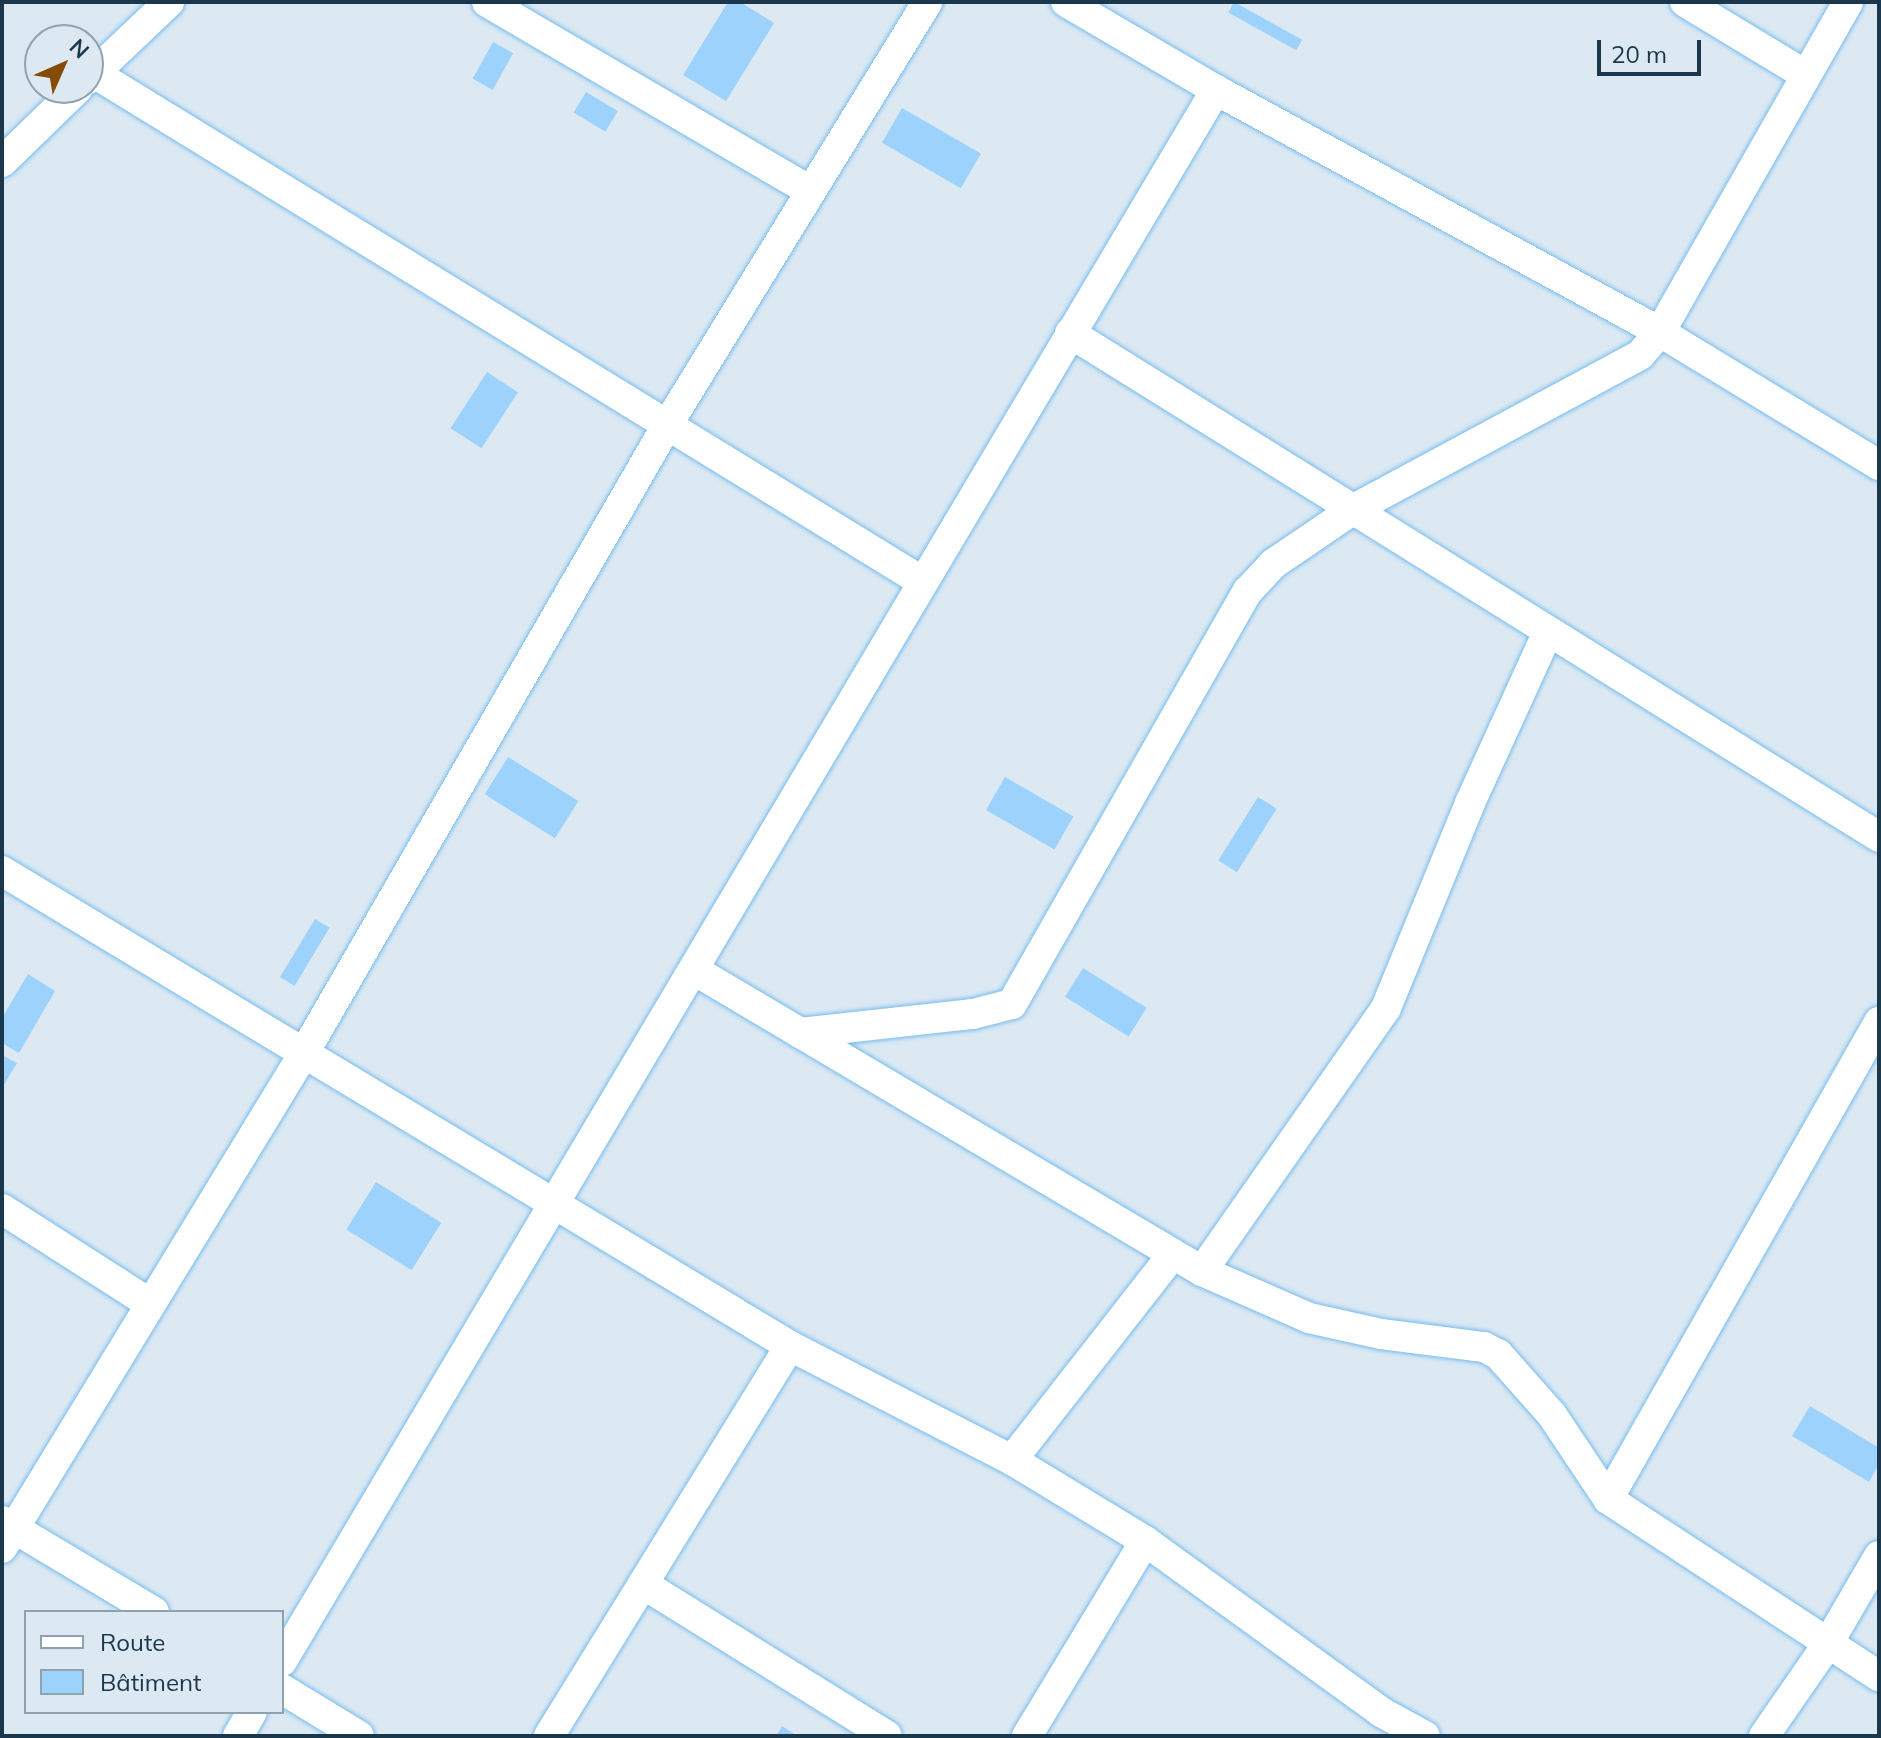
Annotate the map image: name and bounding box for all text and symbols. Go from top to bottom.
north arrow [24,24,104,104]
scale bar [1601,24,1705,74]
text: N [64,33,95,64]
text: 20 m [1611,39,1667,69]
legend [24,1610,284,1714]
text: Route [100,1627,165,1657]
text: Bâtiment [100,1667,201,1697]

